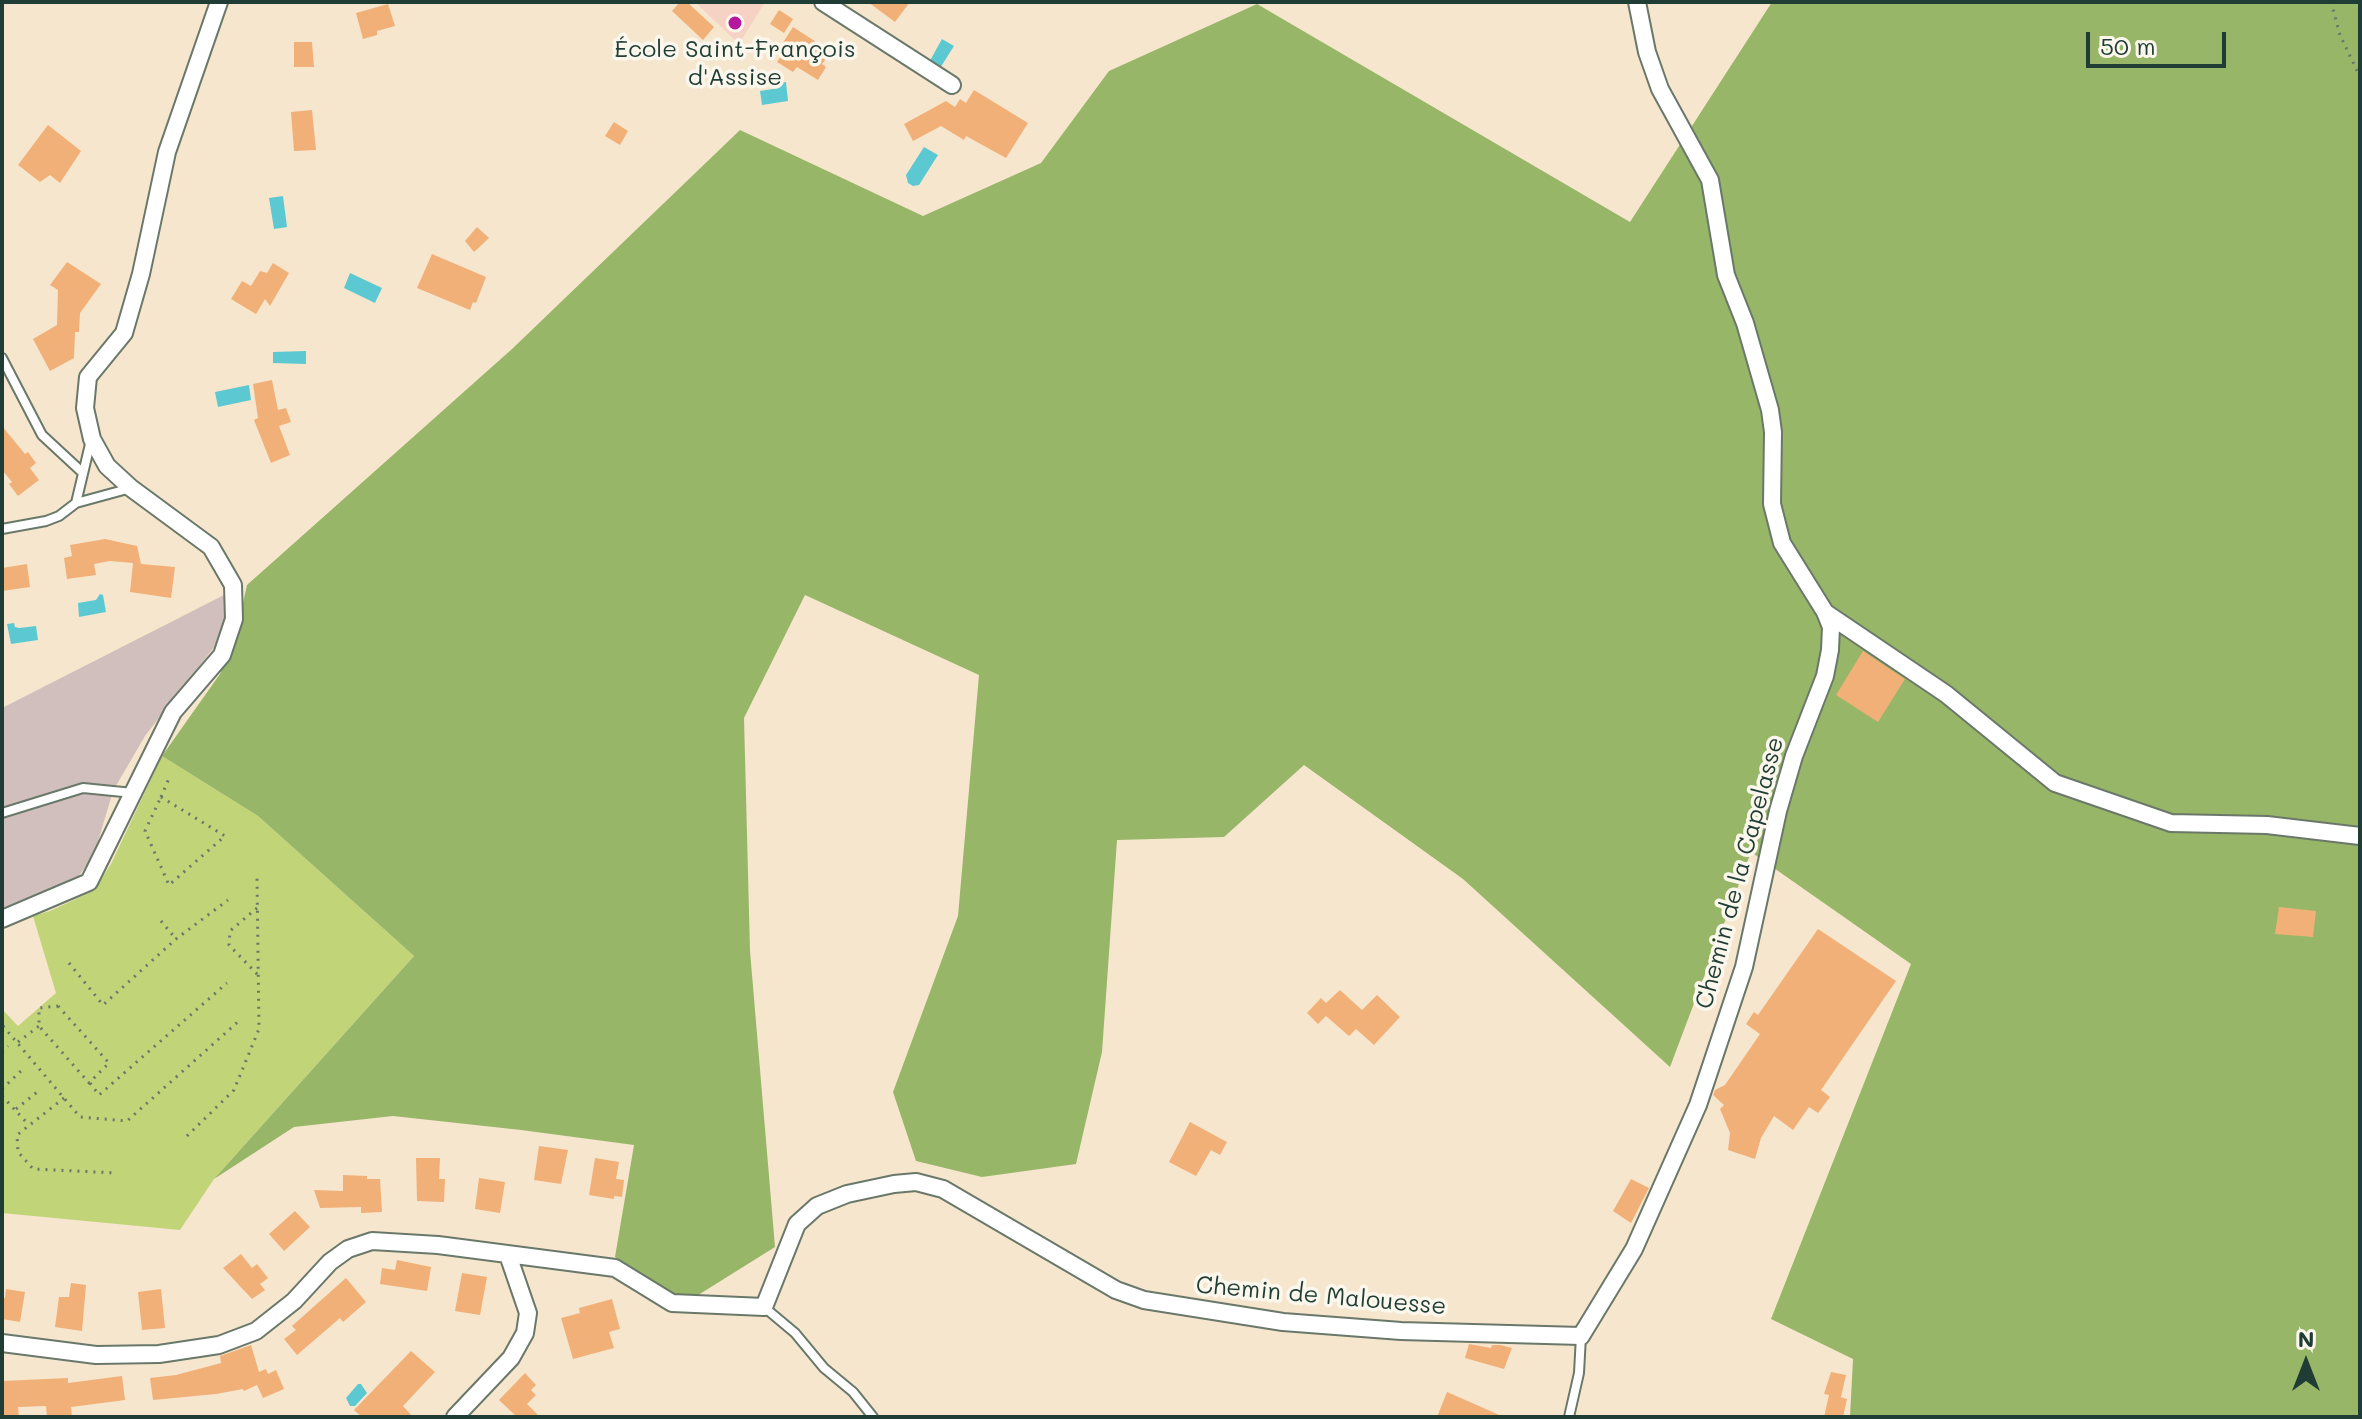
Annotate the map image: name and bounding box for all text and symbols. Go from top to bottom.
marker: École Saint-François d'Assise [726,14,744,32]
scale bar [2090,16,2230,66]
text: 50 m [2100,30,2156,61]
place label: École Saint-François d'Assise [614,36,856,92]
street label: Chemin de la Capelasse [1690,734,1790,1012]
street label: Chemin de Malouesse [1195,1271,1447,1321]
north arrow [2266,1323,2346,1403]
text: N [2298,1324,2314,1353]

